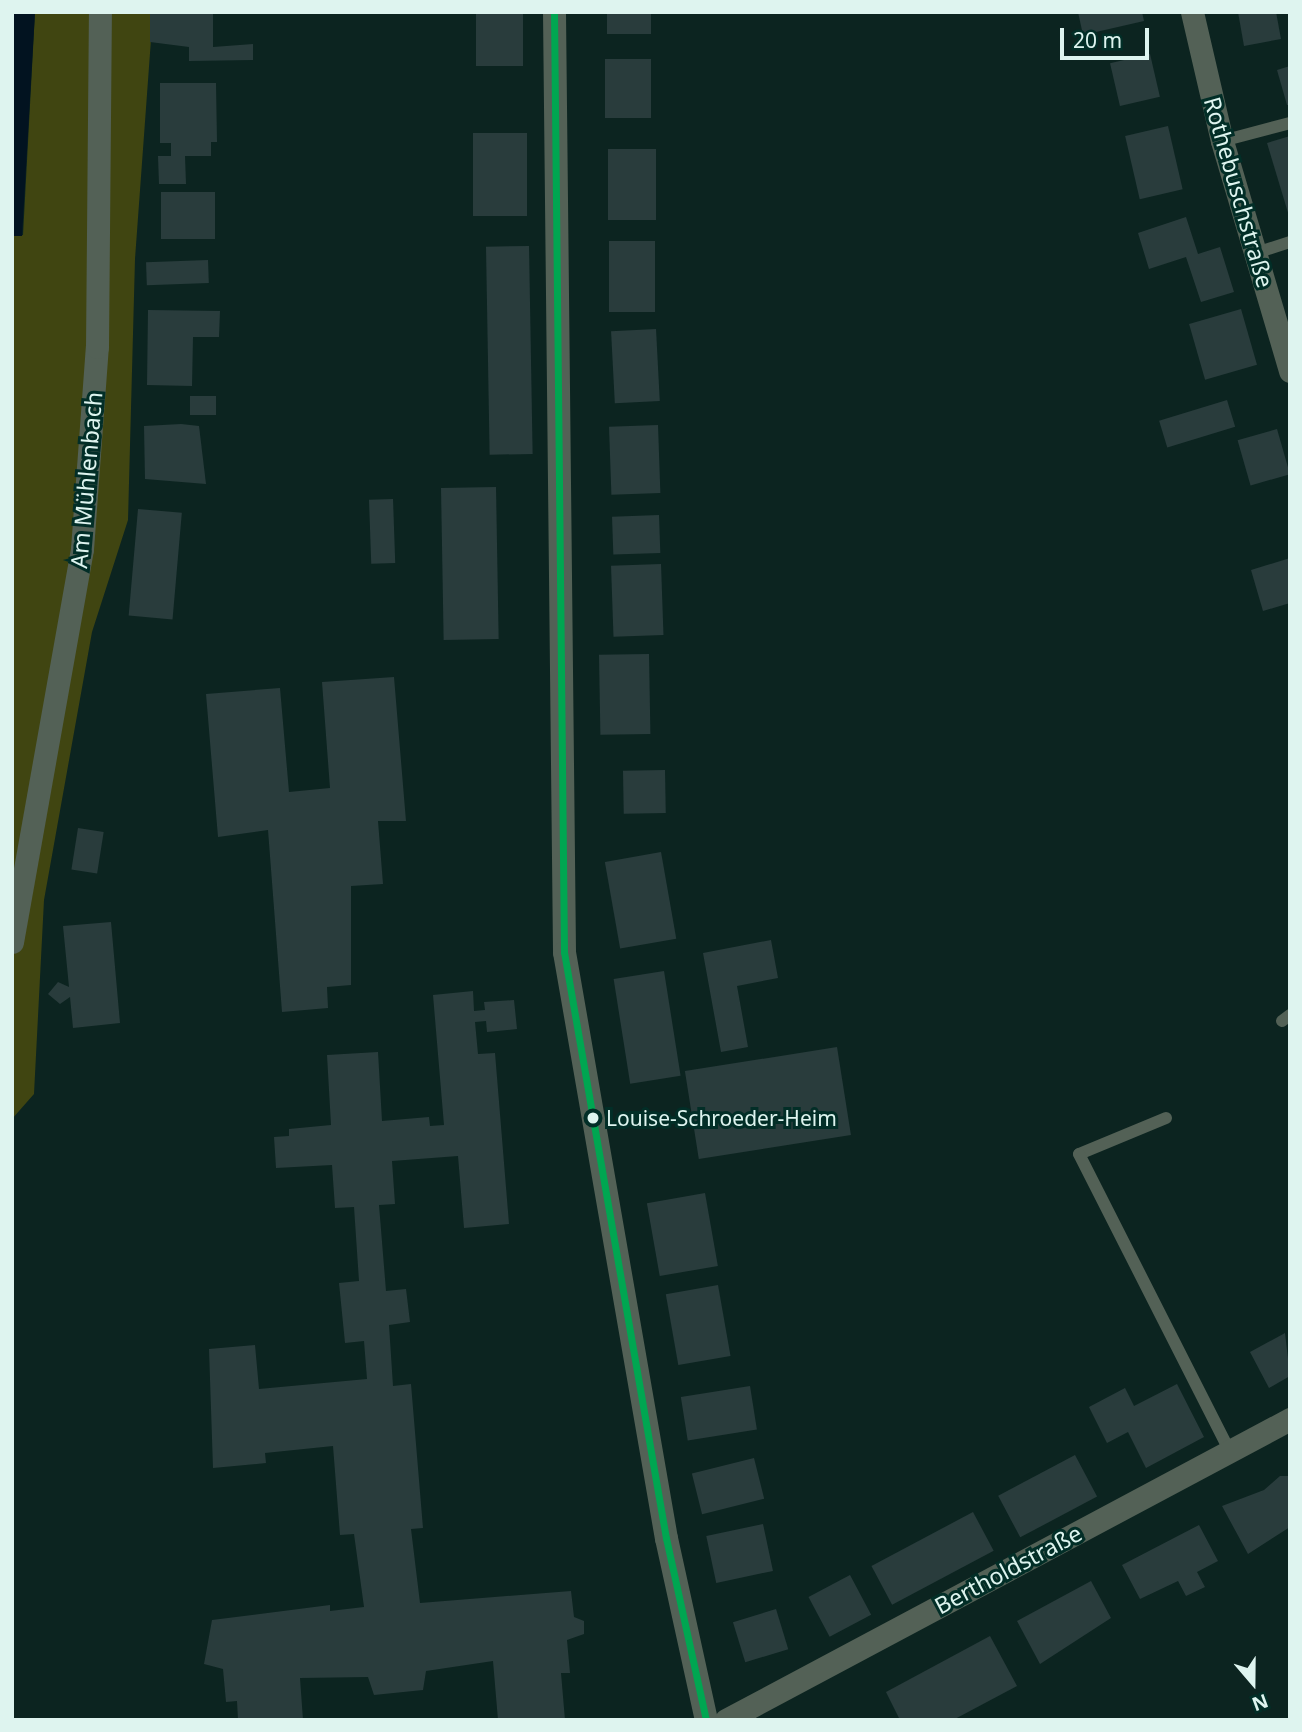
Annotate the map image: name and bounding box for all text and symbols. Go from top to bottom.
scale bar [1064,14,1153,58]
text: 20 m [1073,26,1122,54]
street label: Rothebuschstraße [1199,93,1279,291]
street label: Am Mühlenbach [65,391,107,569]
place label: Louise-Schroeder-Heim [606,1105,837,1131]
marker: Louise-Schroeder-Heim [586,1111,600,1125]
street label: Bertholdstraße [930,1519,1086,1619]
north arrow [1218,1648,1288,1718]
text: N [1248,1688,1272,1718]

